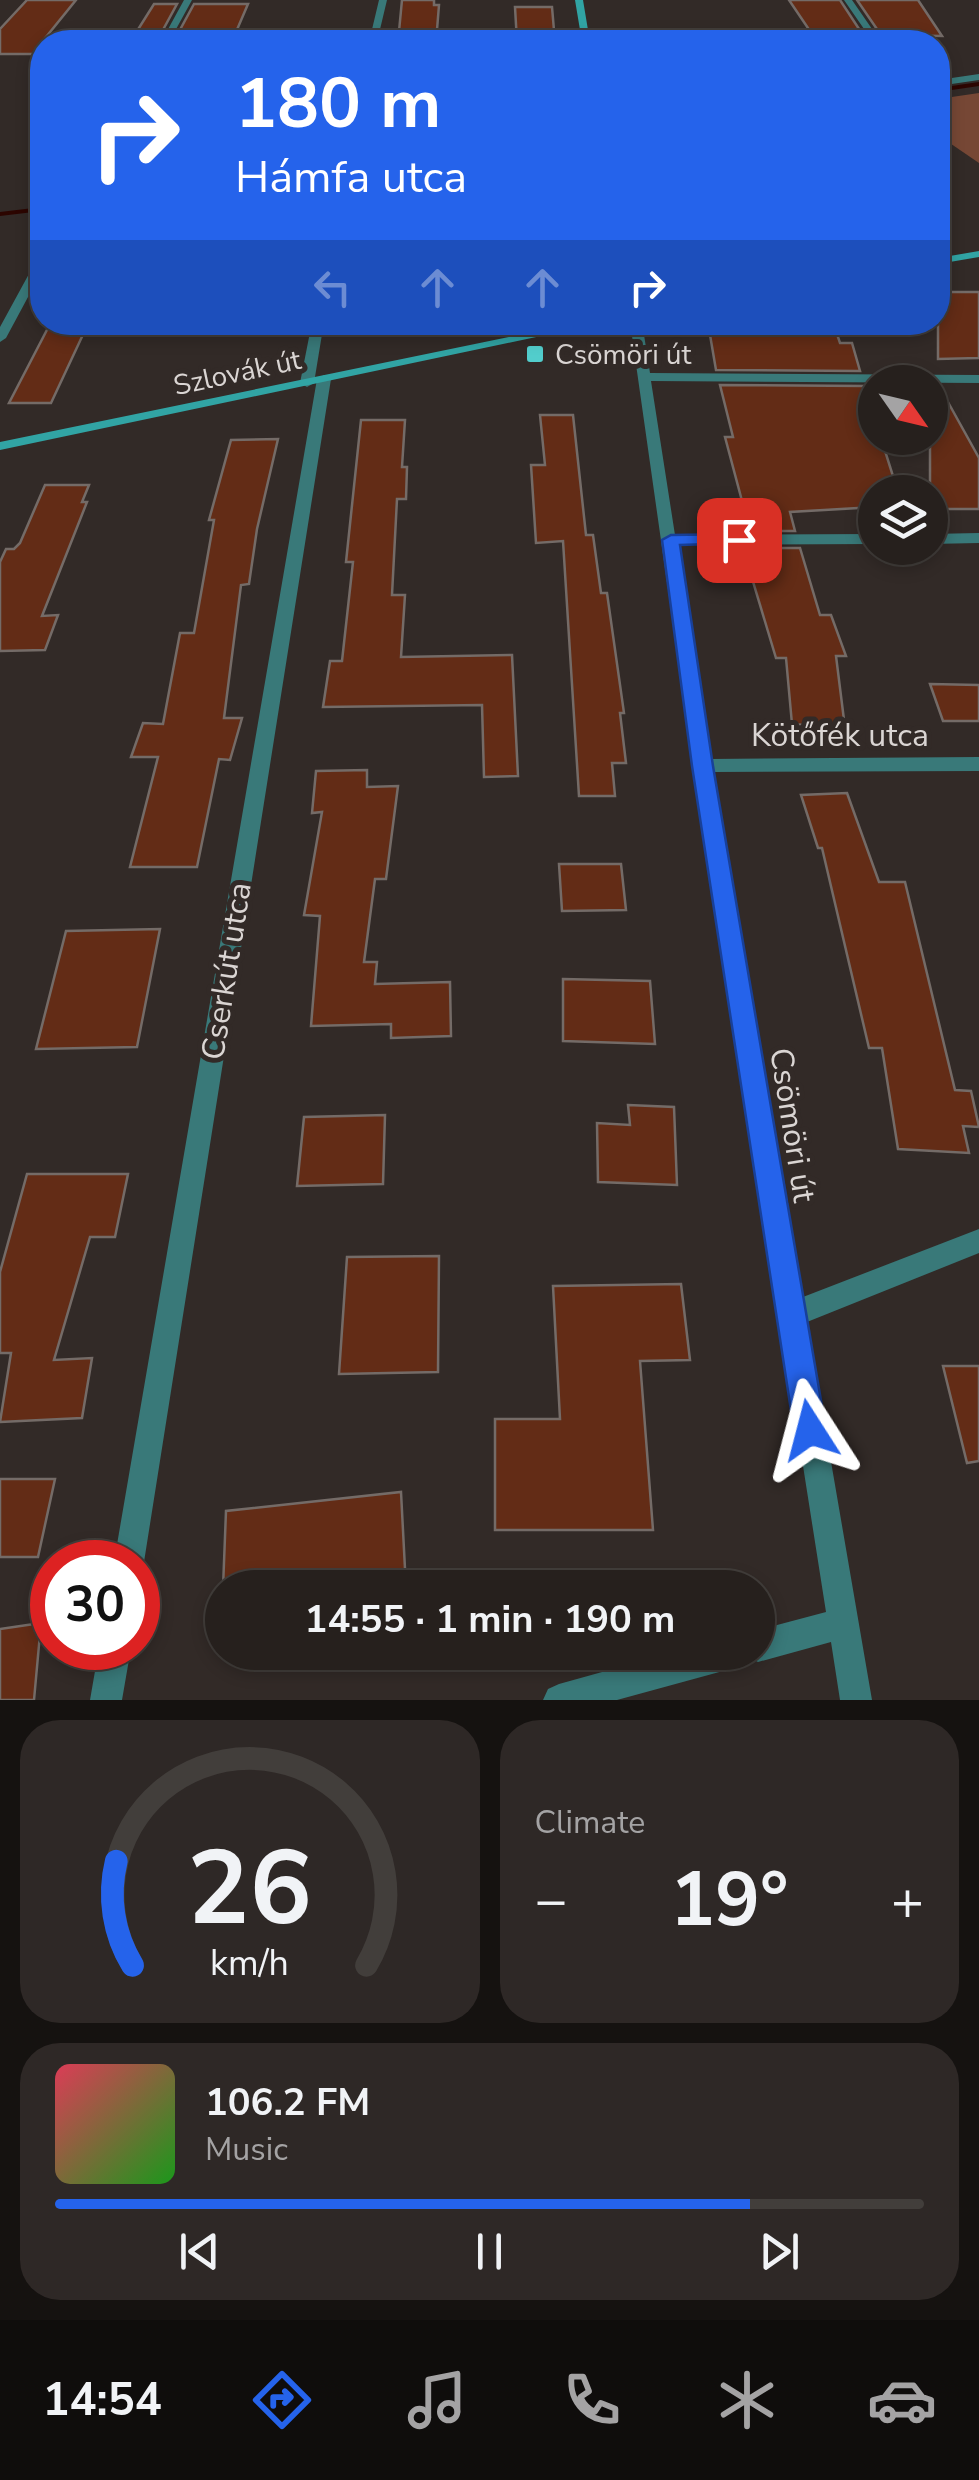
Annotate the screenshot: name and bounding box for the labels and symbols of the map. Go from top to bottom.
place label: Csömöri út [555,336,692,374]
street label: Szlovák út [170,341,305,405]
marker: Csömöri út [524,343,546,365]
north arrow [858,365,948,455]
pin [697,498,782,583]
street label: Kötőfék utca [751,714,929,757]
street label: Cserkút utca [191,879,262,1063]
street label: Csömöri út [759,1045,826,1206]
position arrow [758,1378,862,1482]
speed limit sign: 30 [30,1540,160,1670]

